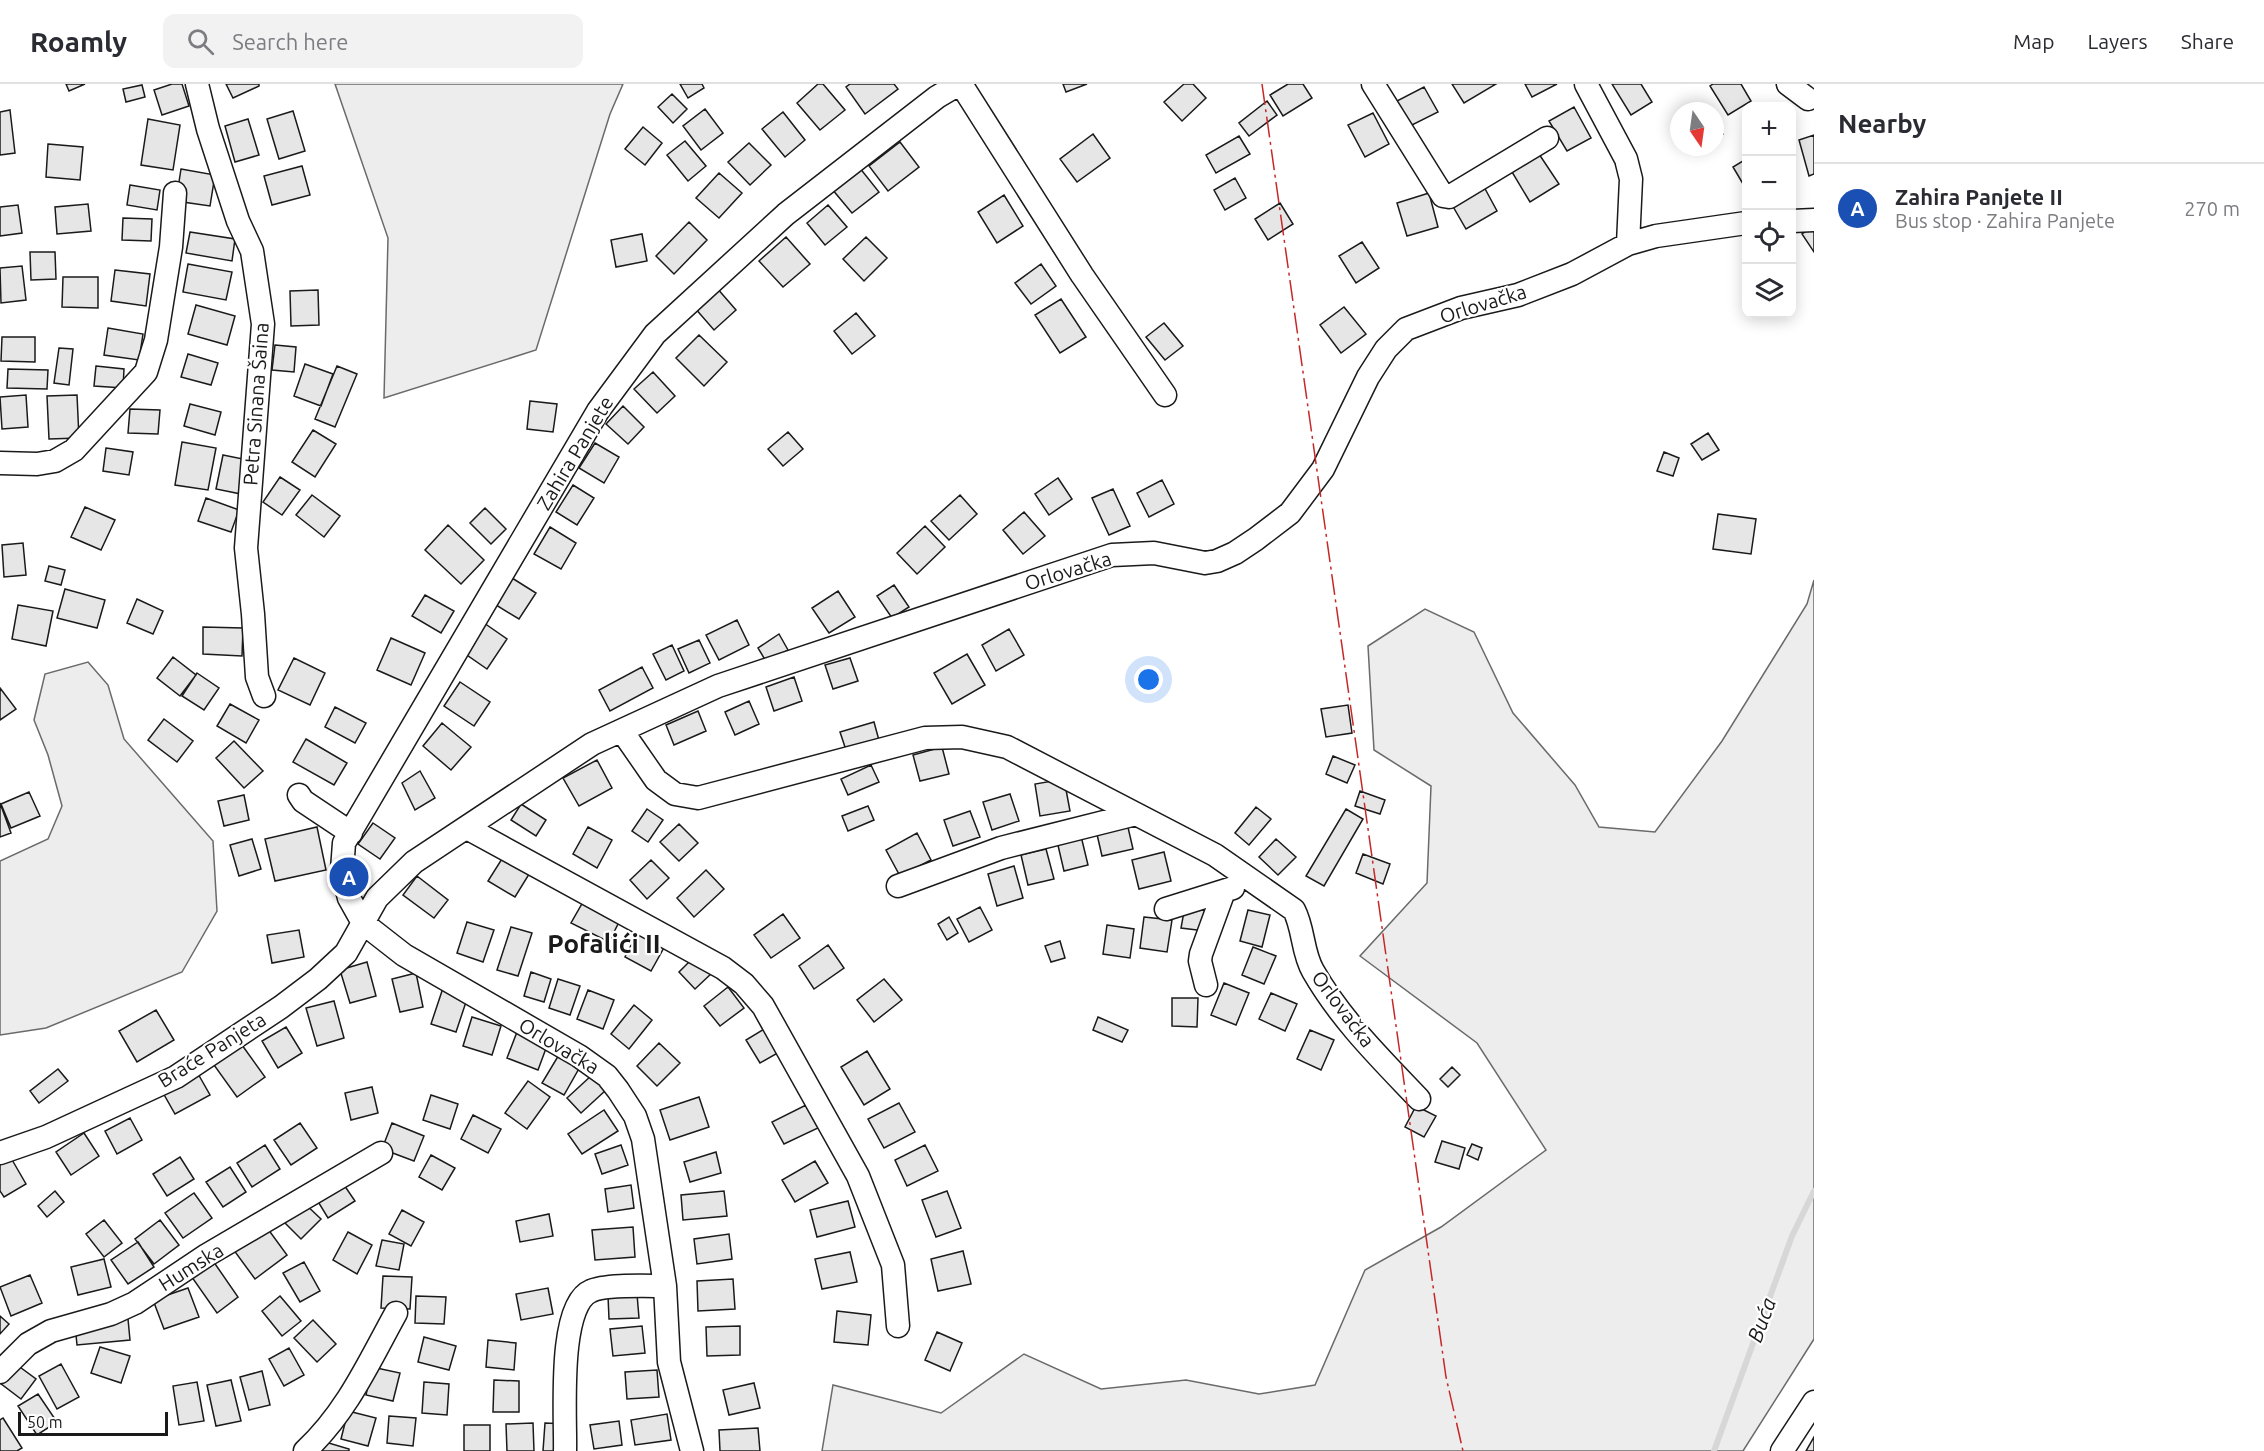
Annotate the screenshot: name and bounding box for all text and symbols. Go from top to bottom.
search box [163,14,583,68]
icon: search [184,25,217,58]
text: Roamly [30,26,127,57]
text: Search here [232,29,348,54]
text: Map [2013,29,2054,53]
text: Layers [2087,29,2148,53]
text: Share [2181,29,2234,53]
north arrow [1670,102,1724,156]
map controls [1742,102,1796,318]
button: + [1742,102,1796,156]
text: Nearby [1838,109,1926,138]
button: − [1742,156,1796,210]
text: Zahira Panjete II [1895,184,2063,209]
text: A [1850,197,1865,220]
text: 270 m [2184,197,2240,220]
text: Bus stop · Zahira Panjete [1895,209,2115,232]
button: locate [1742,210,1796,264]
button: layers [1742,264,1796,318]
street label: Orlovačka [1437,279,1529,328]
street label: Petra Sinana Šaina [238,322,273,486]
street label: Zahira Panjete [532,392,618,514]
street label: Orlovačka [1022,546,1114,595]
your location [1134,665,1163,694]
pin: A [330,854,368,900]
district label: Pofalići II [547,929,661,958]
street label: Orlovačka [1307,966,1380,1051]
street label: Braće Panjeta [154,1007,270,1092]
street label: Orlovačka [515,1013,604,1079]
street label: Humska [154,1238,227,1295]
water label: Buća [1742,1294,1780,1345]
scale bar [18,1409,168,1436]
text: 50 m [27,1413,63,1431]

